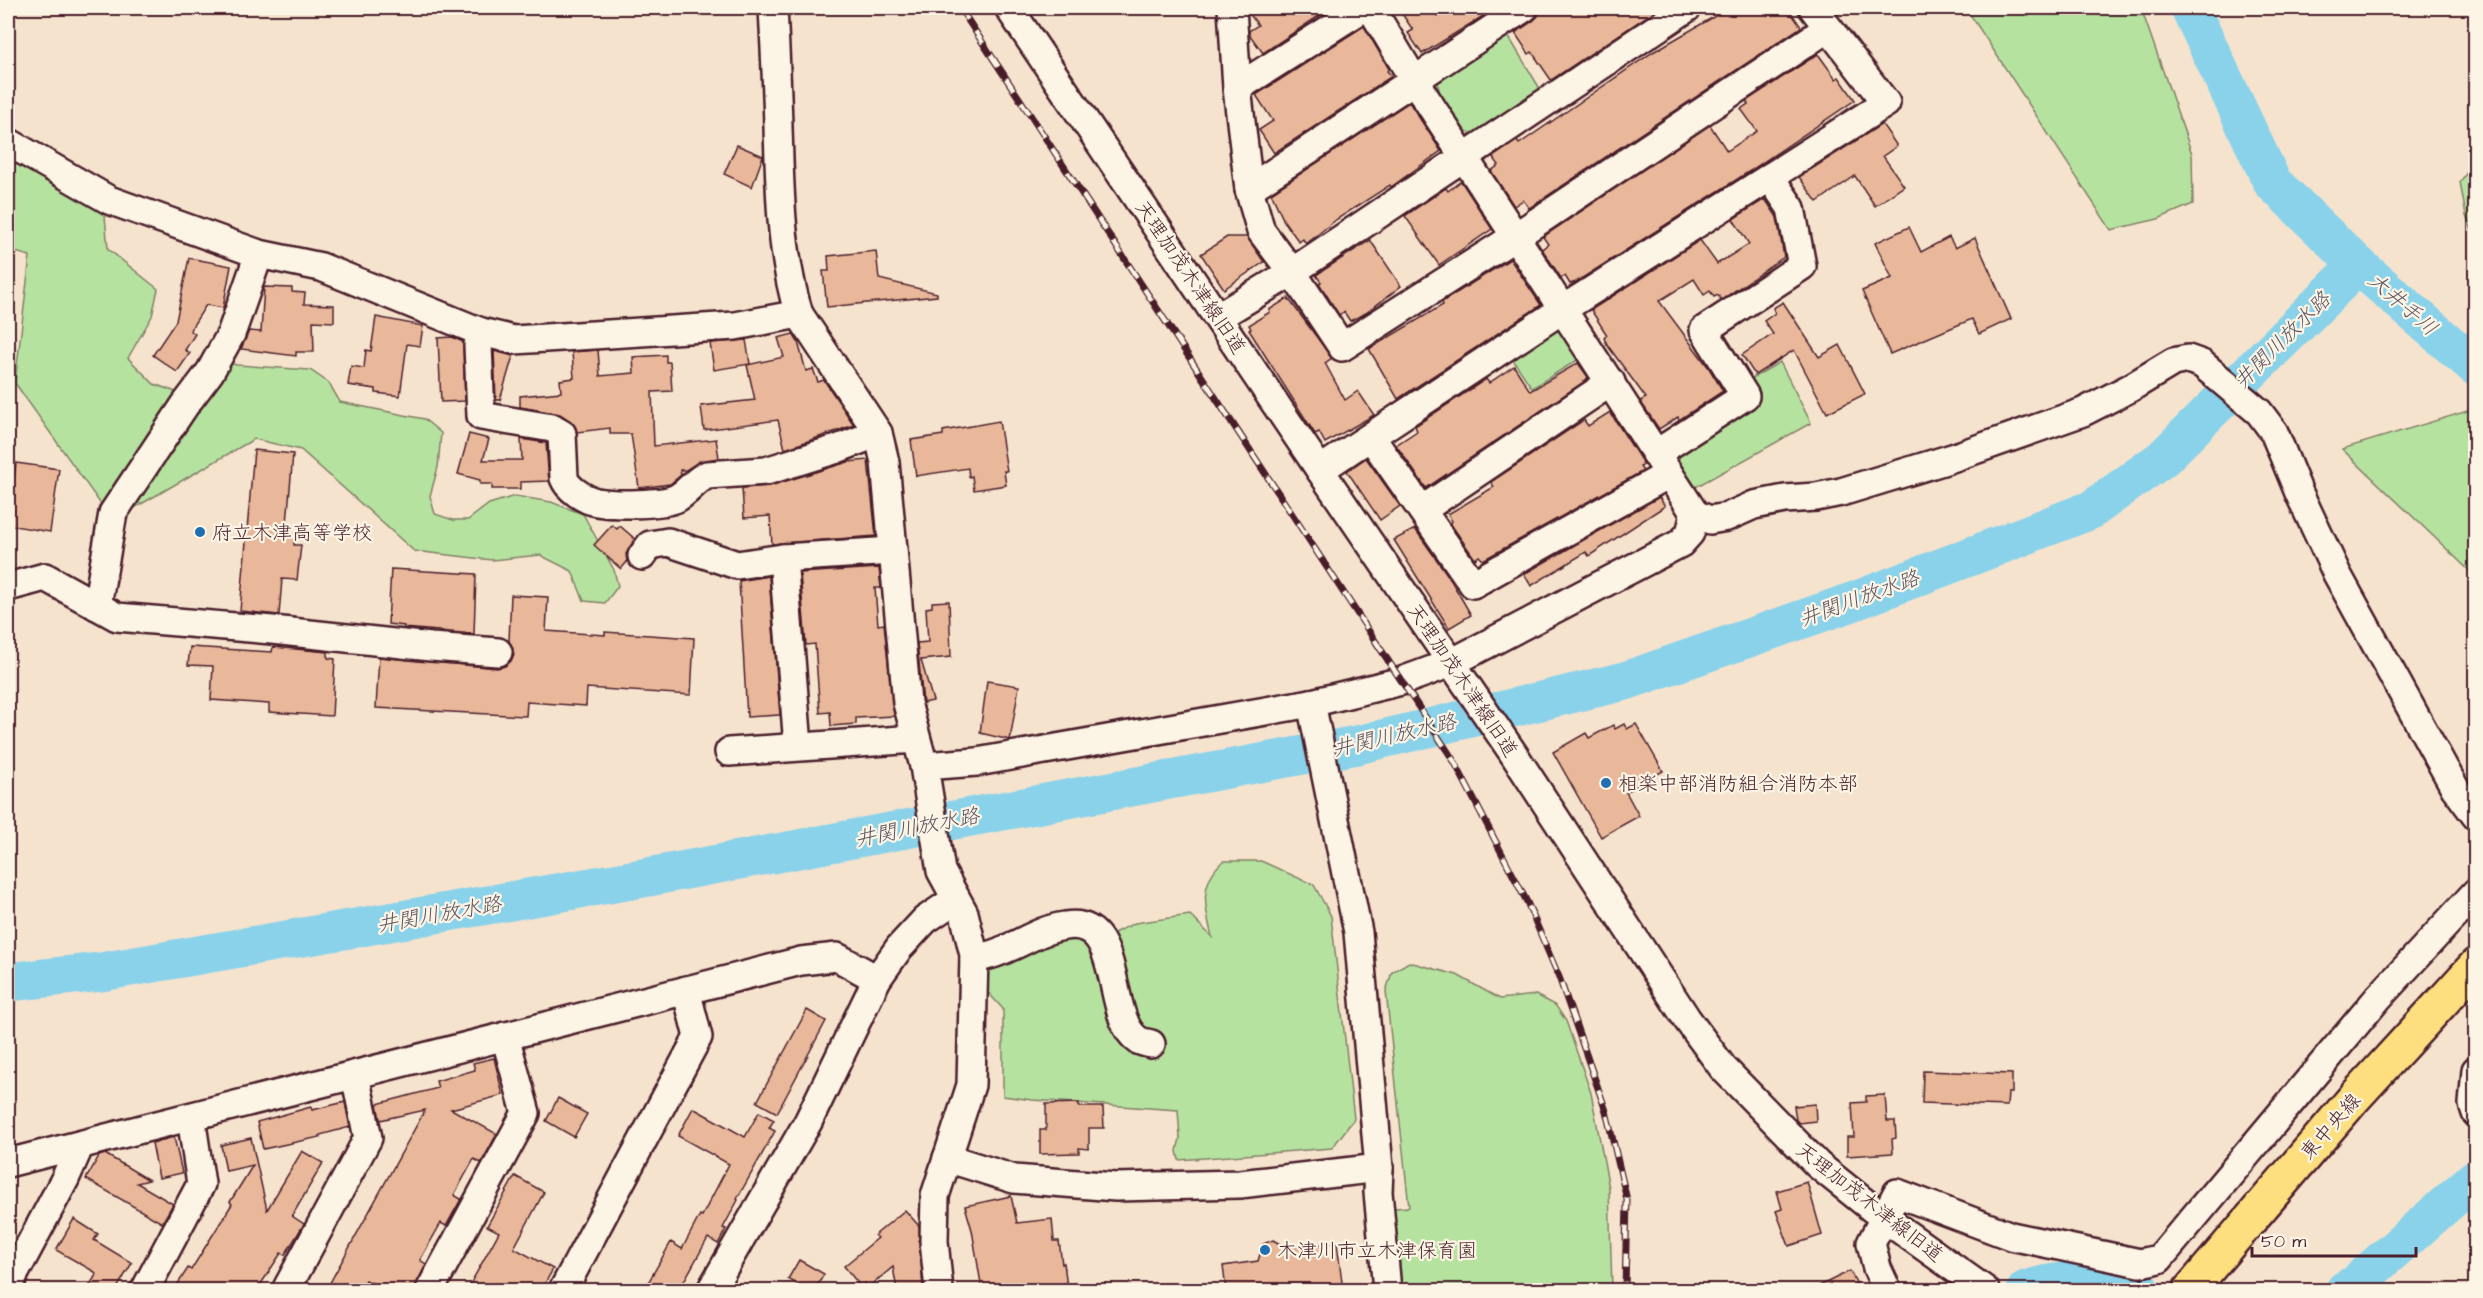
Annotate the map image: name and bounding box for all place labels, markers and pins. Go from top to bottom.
place label: 府立木津高等学校 [212,519,372,547]
marker: 府立木津高等学校 [193,525,207,539]
place label: 相楽中部消防組合消防本部 [1618,770,1858,798]
marker: 相楽中部消防組合消防本部 [1599,776,1613,790]
place label: 木津川市立木津保育園 [1277,1237,1477,1265]
marker: 木津川市立木津保育園 [1258,1243,1272,1257]

